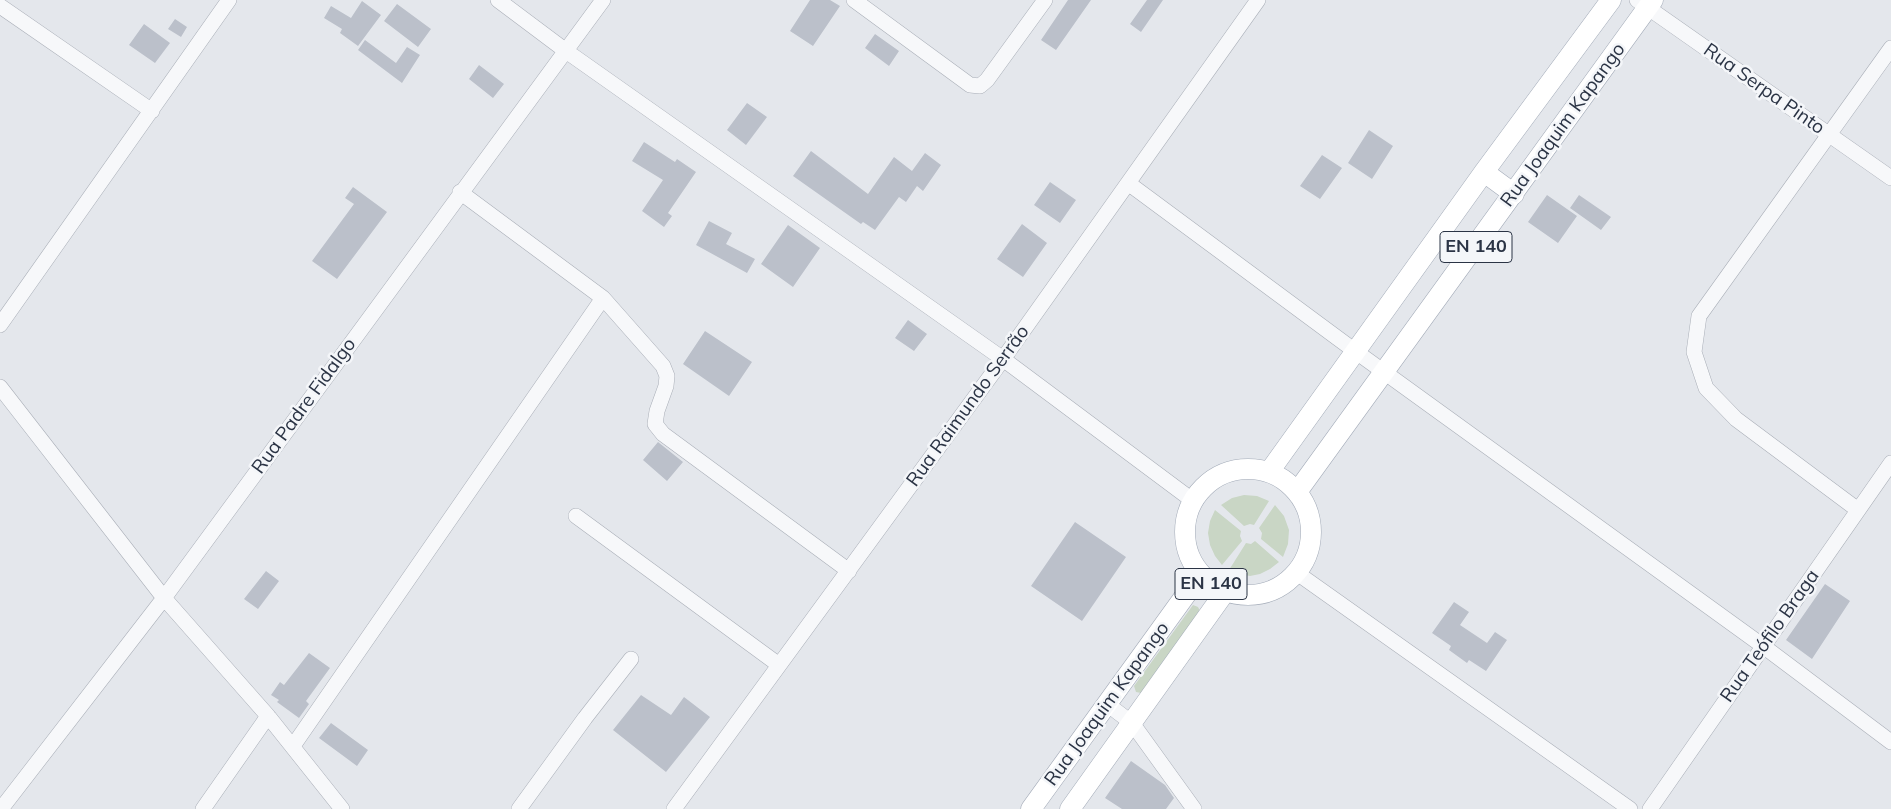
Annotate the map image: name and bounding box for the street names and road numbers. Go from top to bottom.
street label: Rua Joaquim Kapango [1496,39,1630,211]
street label: Rua Serpa Pinto [1699,39,1829,139]
road number: EN 140 [1440,232,1512,262]
street label: Rua Raimundo Serrão [902,321,1034,491]
street label: Rua Padre Fidalgo [247,334,361,478]
street label: Rua Teófilo Braga [1716,565,1824,707]
road number: EN 140 [1175,568,1247,600]
street label: Rua Joaquim Kapango [1040,618,1174,790]

